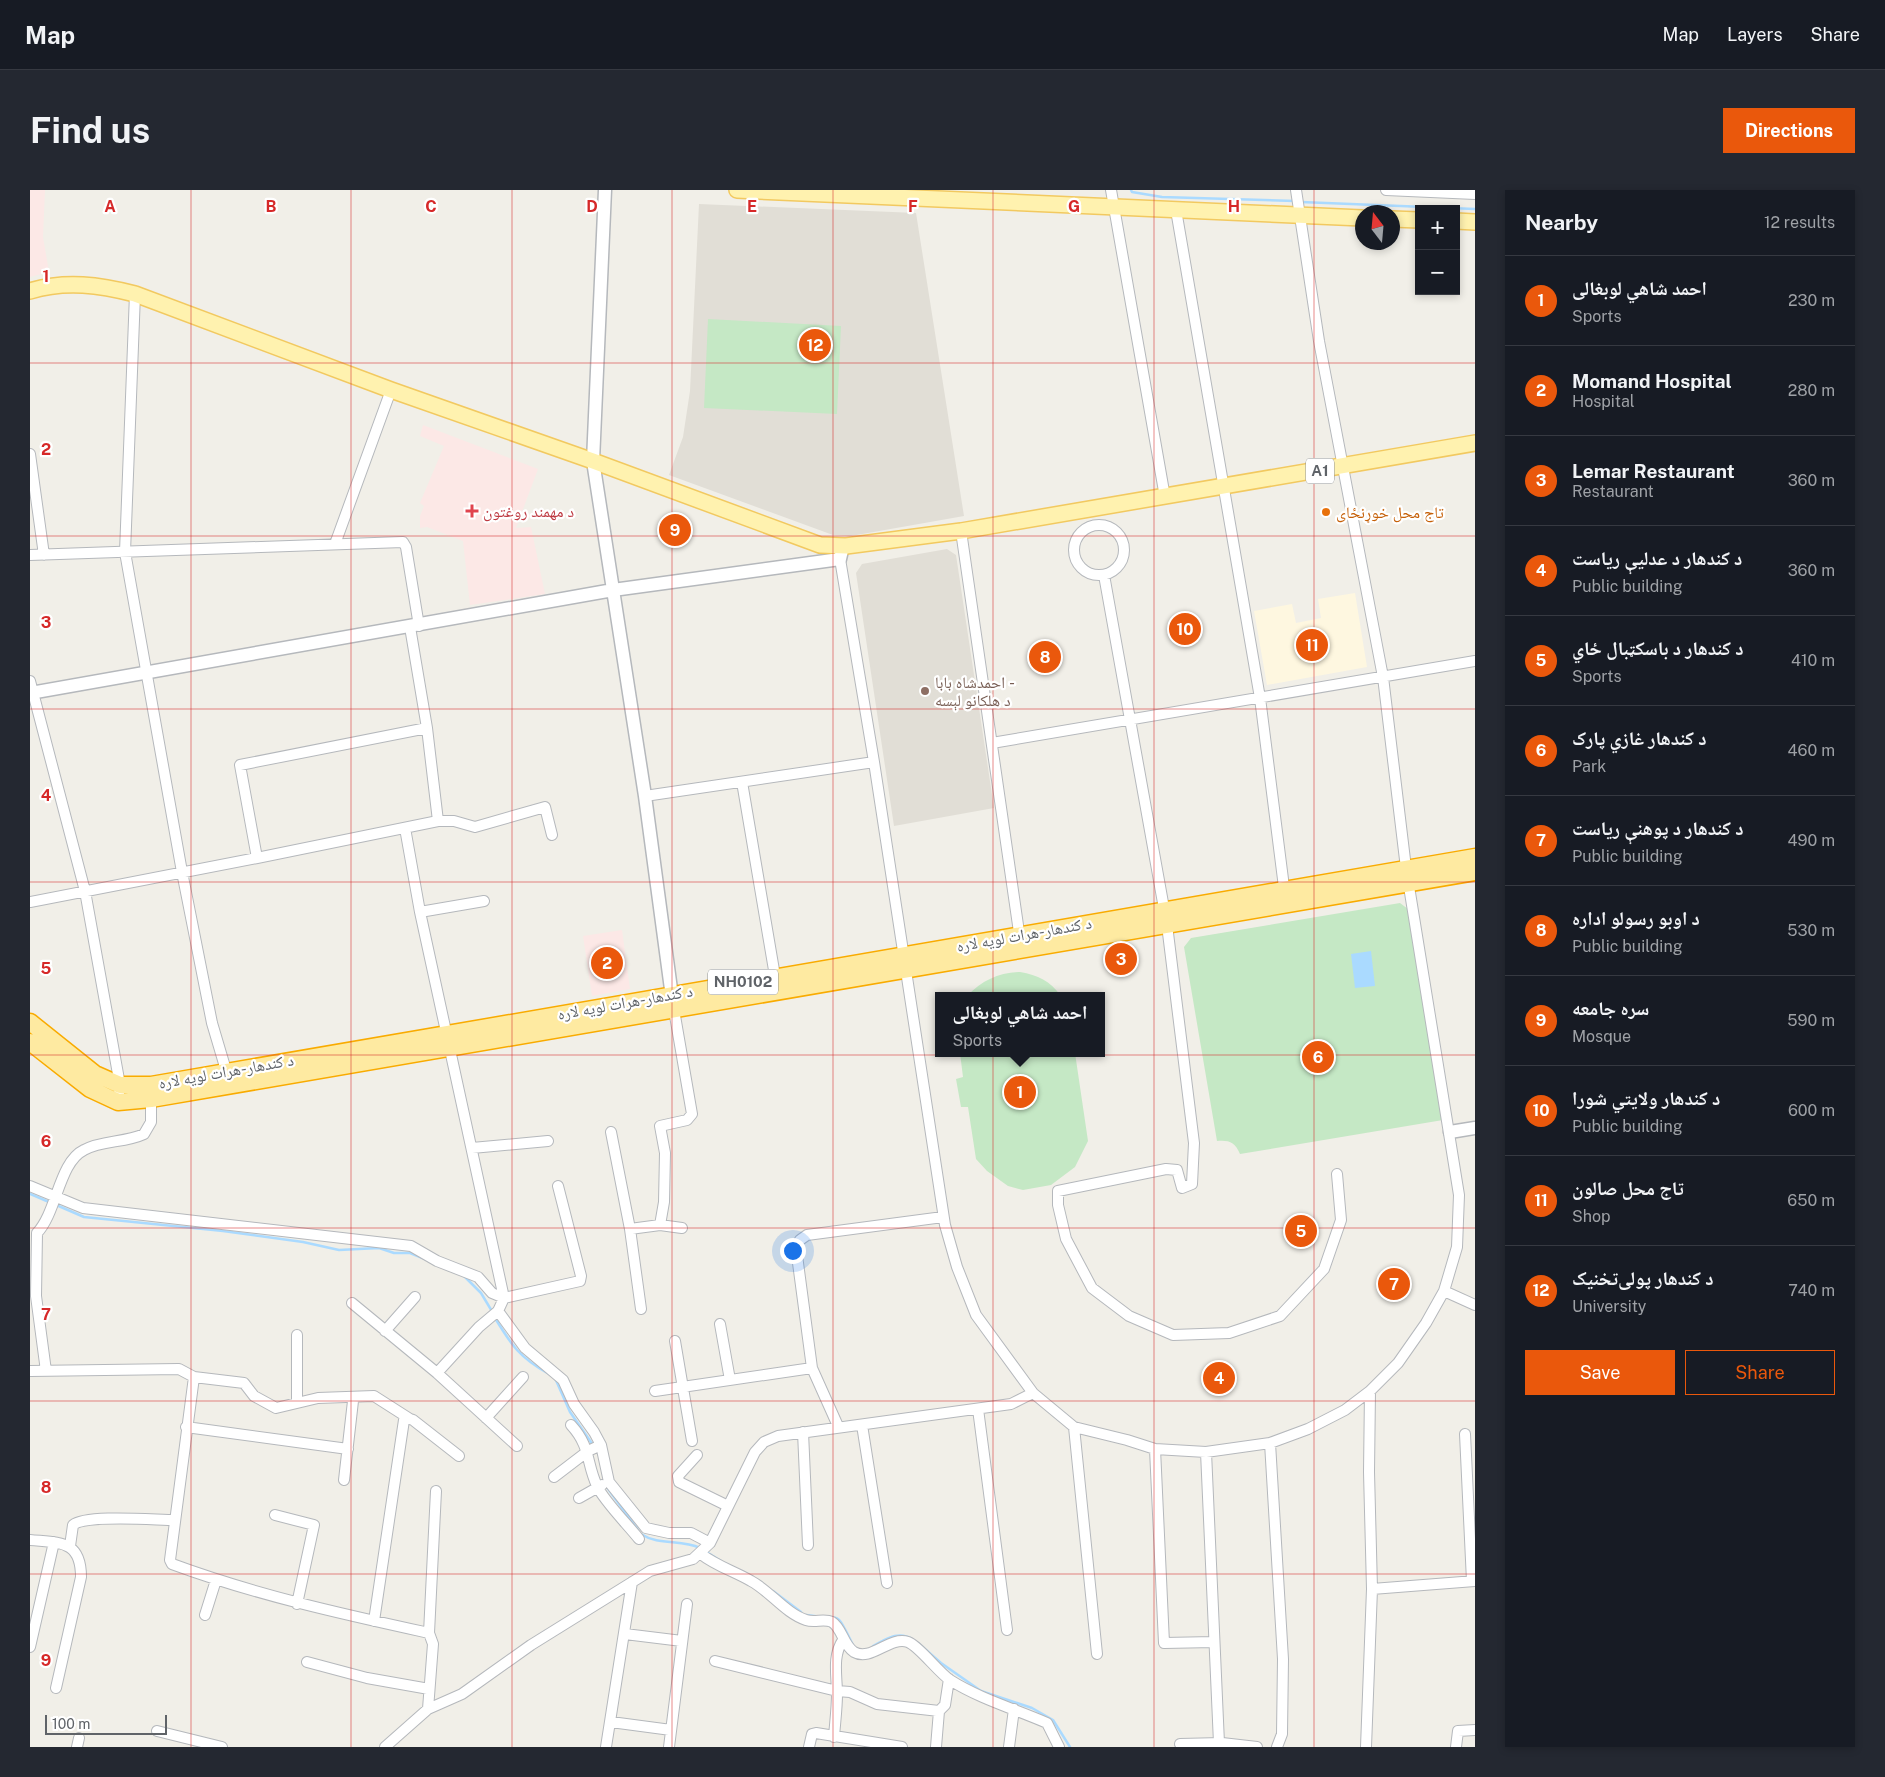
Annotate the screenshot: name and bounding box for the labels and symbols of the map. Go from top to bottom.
text: A [104,197,116,216]
text: B [266,197,277,216]
text: C [425,197,437,216]
text: D [586,197,598,216]
text: E [747,197,757,216]
text: F [908,197,918,216]
text: G [1068,197,1080,216]
text: H [1228,197,1240,216]
north arrow [1355,205,1400,250]
text: 1 [43,267,49,286]
pin: 12 [799,326,831,364]
text: 2 [41,440,51,459]
road number: A1 [1306,458,1334,484]
place label: د مهمند روغتون [483,502,574,522]
place label: تاج محل خوړنځای [1336,503,1444,523]
marker: د مهمند روغتون [465,504,479,518]
marker: تاج محل خوړنځای [1320,506,1332,518]
pin: 9 [659,511,691,549]
pin: 10 [1169,610,1201,648]
text: 3 [41,613,51,632]
pin: 11 [1296,626,1328,664]
pin: 8 [1029,638,1061,676]
place label: احمدشاه بابا - د هلکانو لېسه [935,673,1015,711]
marker: احمدشاه بابا - د هلکانو لېسه [919,685,931,697]
text: 4 [41,786,52,805]
street label: د کندهار-هرات لويه لاره [955,913,1093,956]
pin: 3 [1105,940,1137,978]
pin: 2 [591,944,623,982]
text: 5 [41,959,52,978]
road number: NH0102 [708,970,778,994]
street label: د کندهار-هرات لويه لاره [556,981,694,1024]
pin: 6 [1302,1038,1334,1076]
street label: د کندهار-هرات لويه لاره [157,1050,295,1093]
pin: 1 [1004,1073,1036,1111]
text: 6 [41,1132,51,1151]
pin: 5 [1285,1212,1317,1250]
your location [780,1238,806,1264]
pin: 7 [1378,1265,1410,1303]
text: 7 [41,1305,51,1324]
pin: 4 [1203,1359,1235,1397]
text: 8 [41,1478,52,1497]
text: 9 [41,1651,51,1670]
scale bar [45,1712,168,1735]

